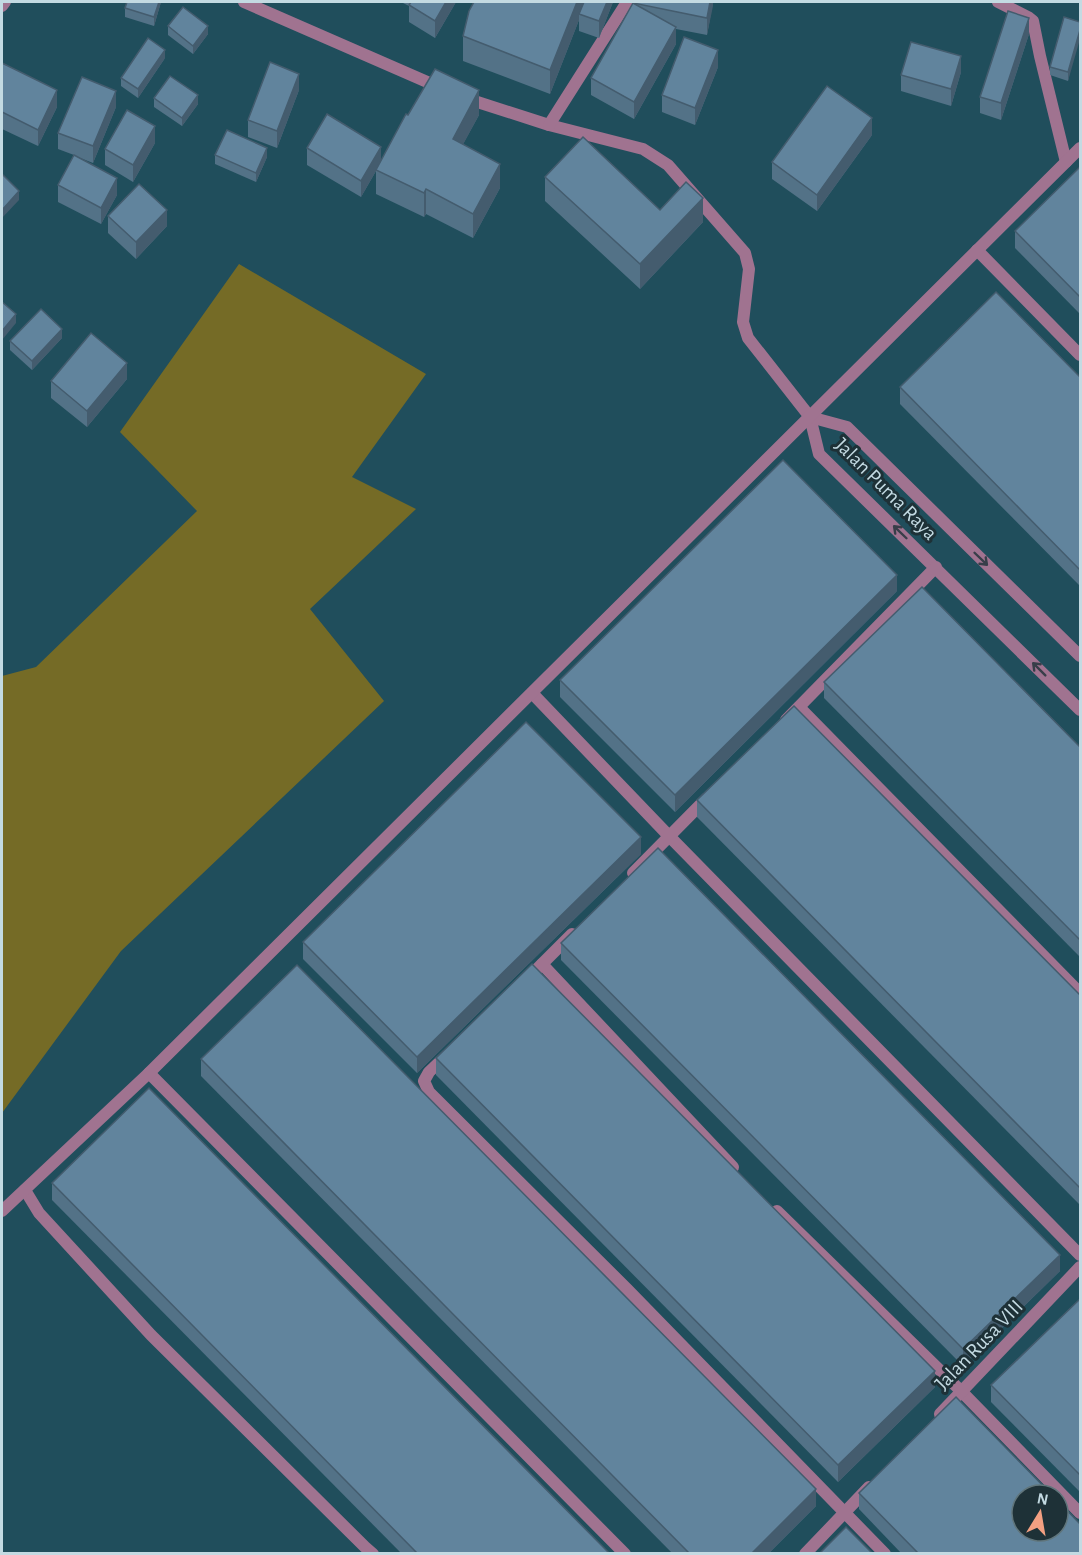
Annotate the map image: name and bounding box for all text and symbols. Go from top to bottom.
street label: Jalan Puma Raya [831,434,941,544]
one-way arrow [892,525,907,539]
one-way arrow [974,551,989,566]
one-way arrow [1031,661,1046,676]
street label: Jalan Rusa VIII [931,1296,1027,1394]
north arrow [1010,1483,1070,1543]
text: N [1036,1490,1050,1508]

